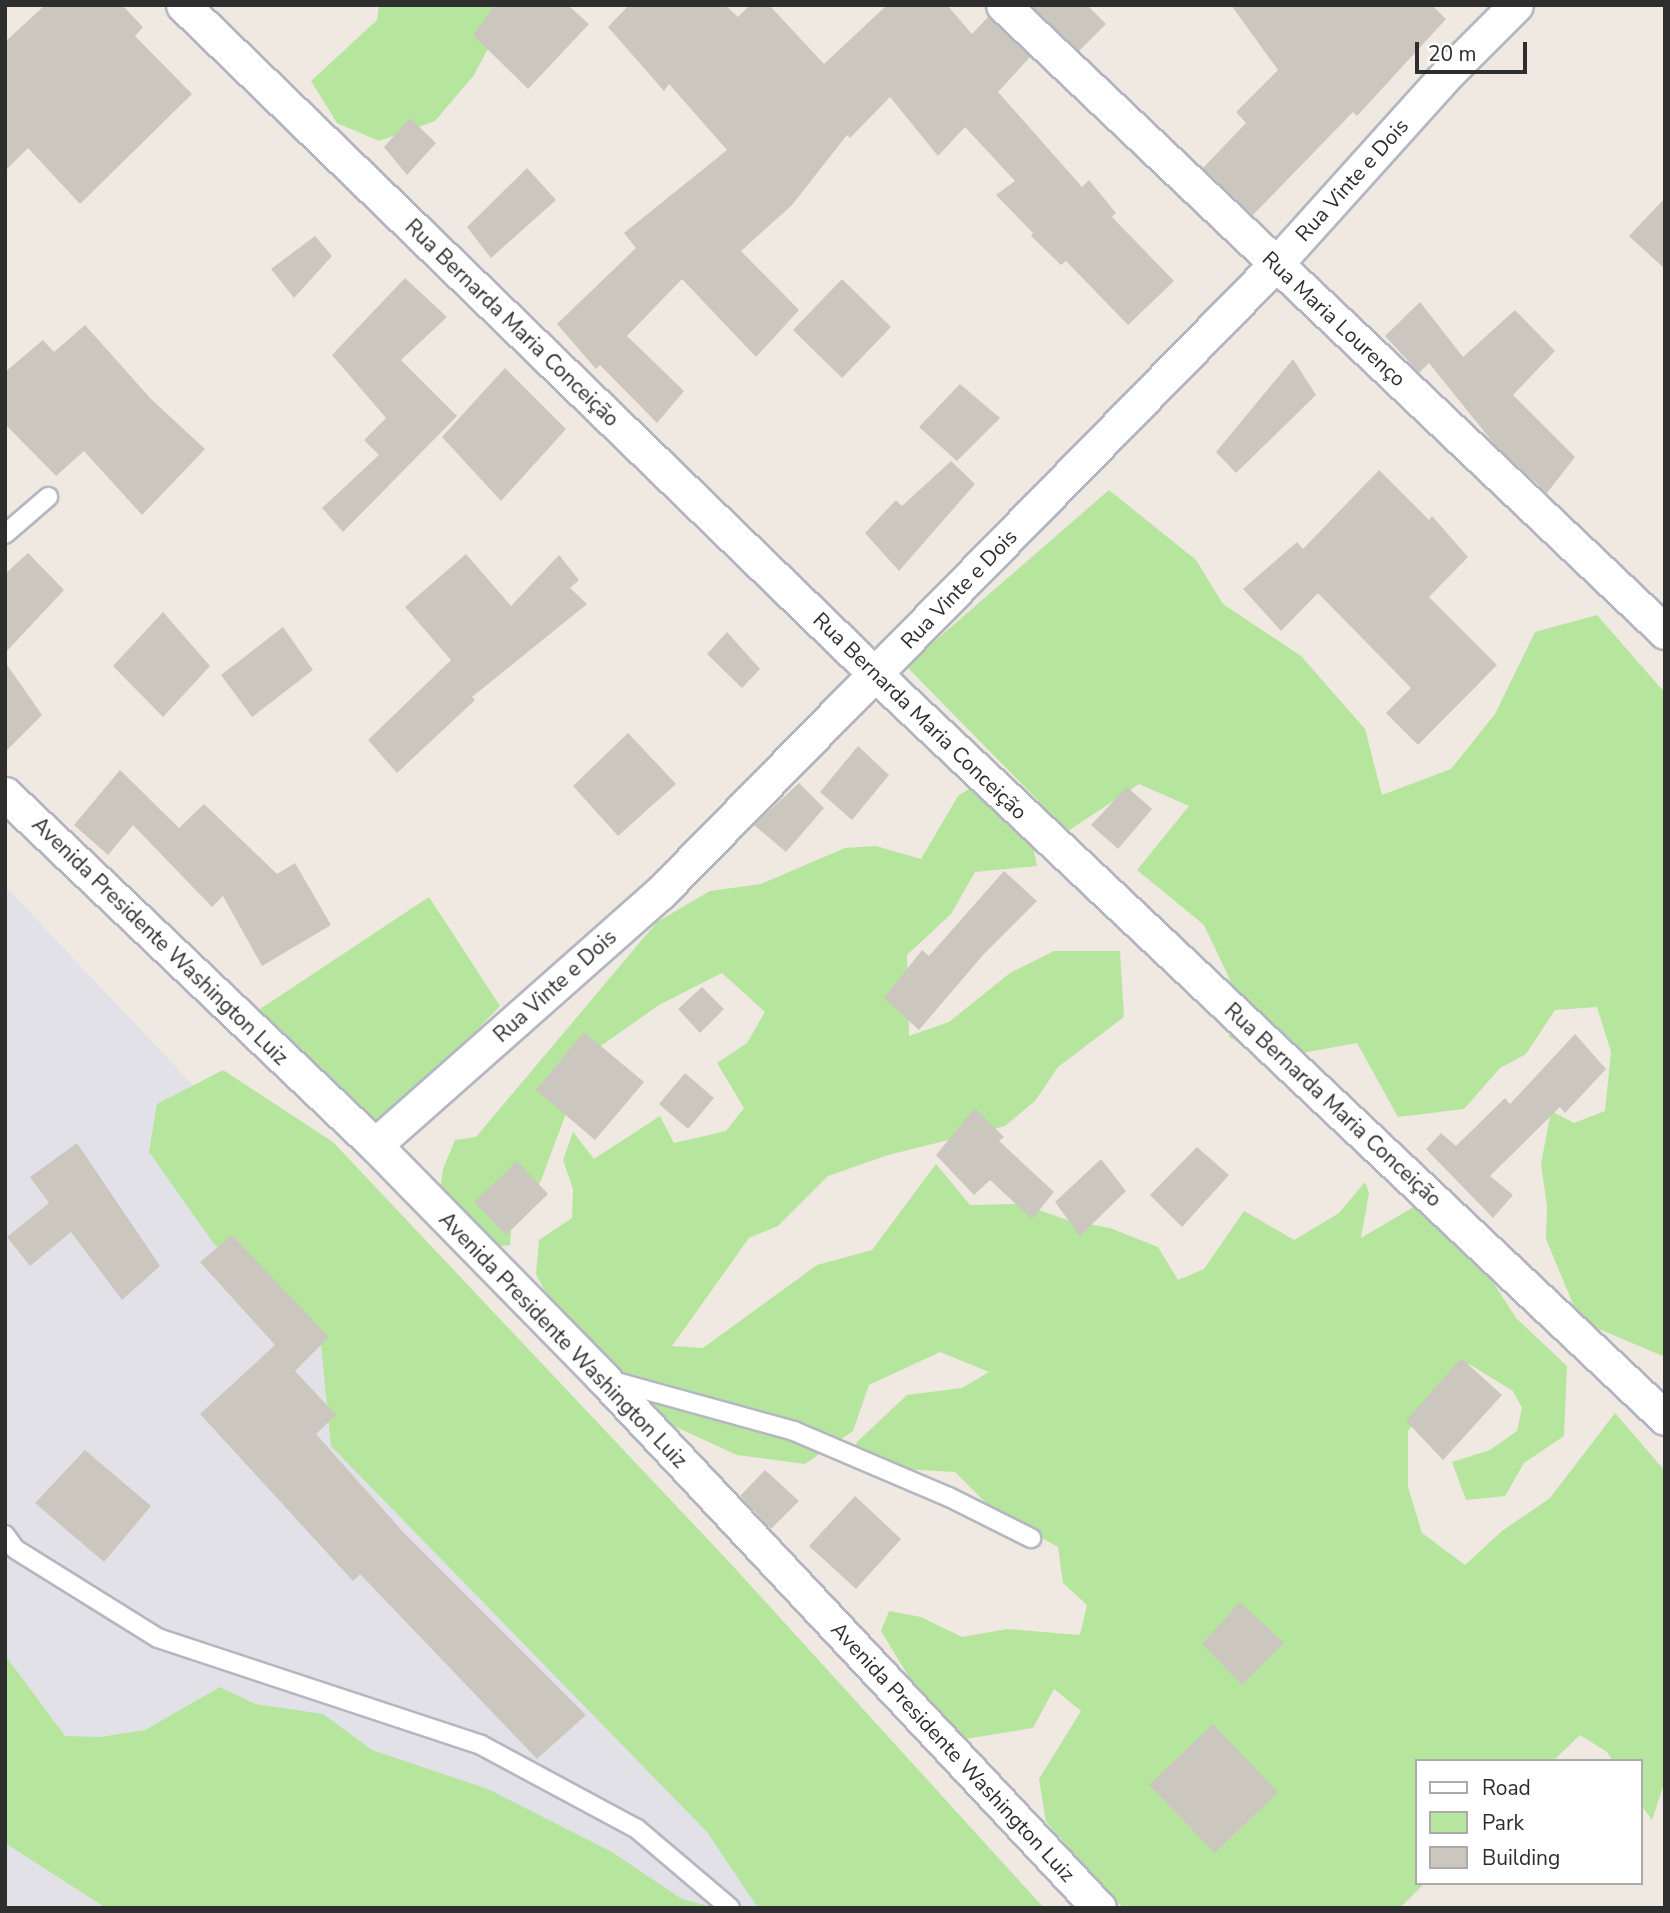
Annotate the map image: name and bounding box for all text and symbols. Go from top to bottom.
scale bar [1418,28,1530,72]
text: 20 m [1428,40,1477,68]
street label: Rua Vinte e Dois [1290,114,1414,246]
street label: Rua Bernarda Maria Conceição [400,214,624,432]
street label: Rua Maria Lourenço [1257,246,1411,392]
street label: Rua Vinte e Dois [896,524,1022,654]
street label: Rua Bernarda Maria Conceição [808,607,1032,825]
street label: Avenida Presidente Washington Luiz [27,812,293,1070]
street label: Rua Vinte e Dois [489,924,621,1048]
street label: Rua Bernarda Maria Conceição [1219,998,1447,1212]
street label: Avenida Presidente Washington Luiz [434,1207,692,1473]
street label: Avenida Presidente Washington Luiz [826,1617,1080,1887]
legend [1414,1759,1642,1885]
text: Road [1482,1774,1531,1802]
text: Park [1482,1809,1524,1837]
text: Building [1482,1844,1560,1872]

